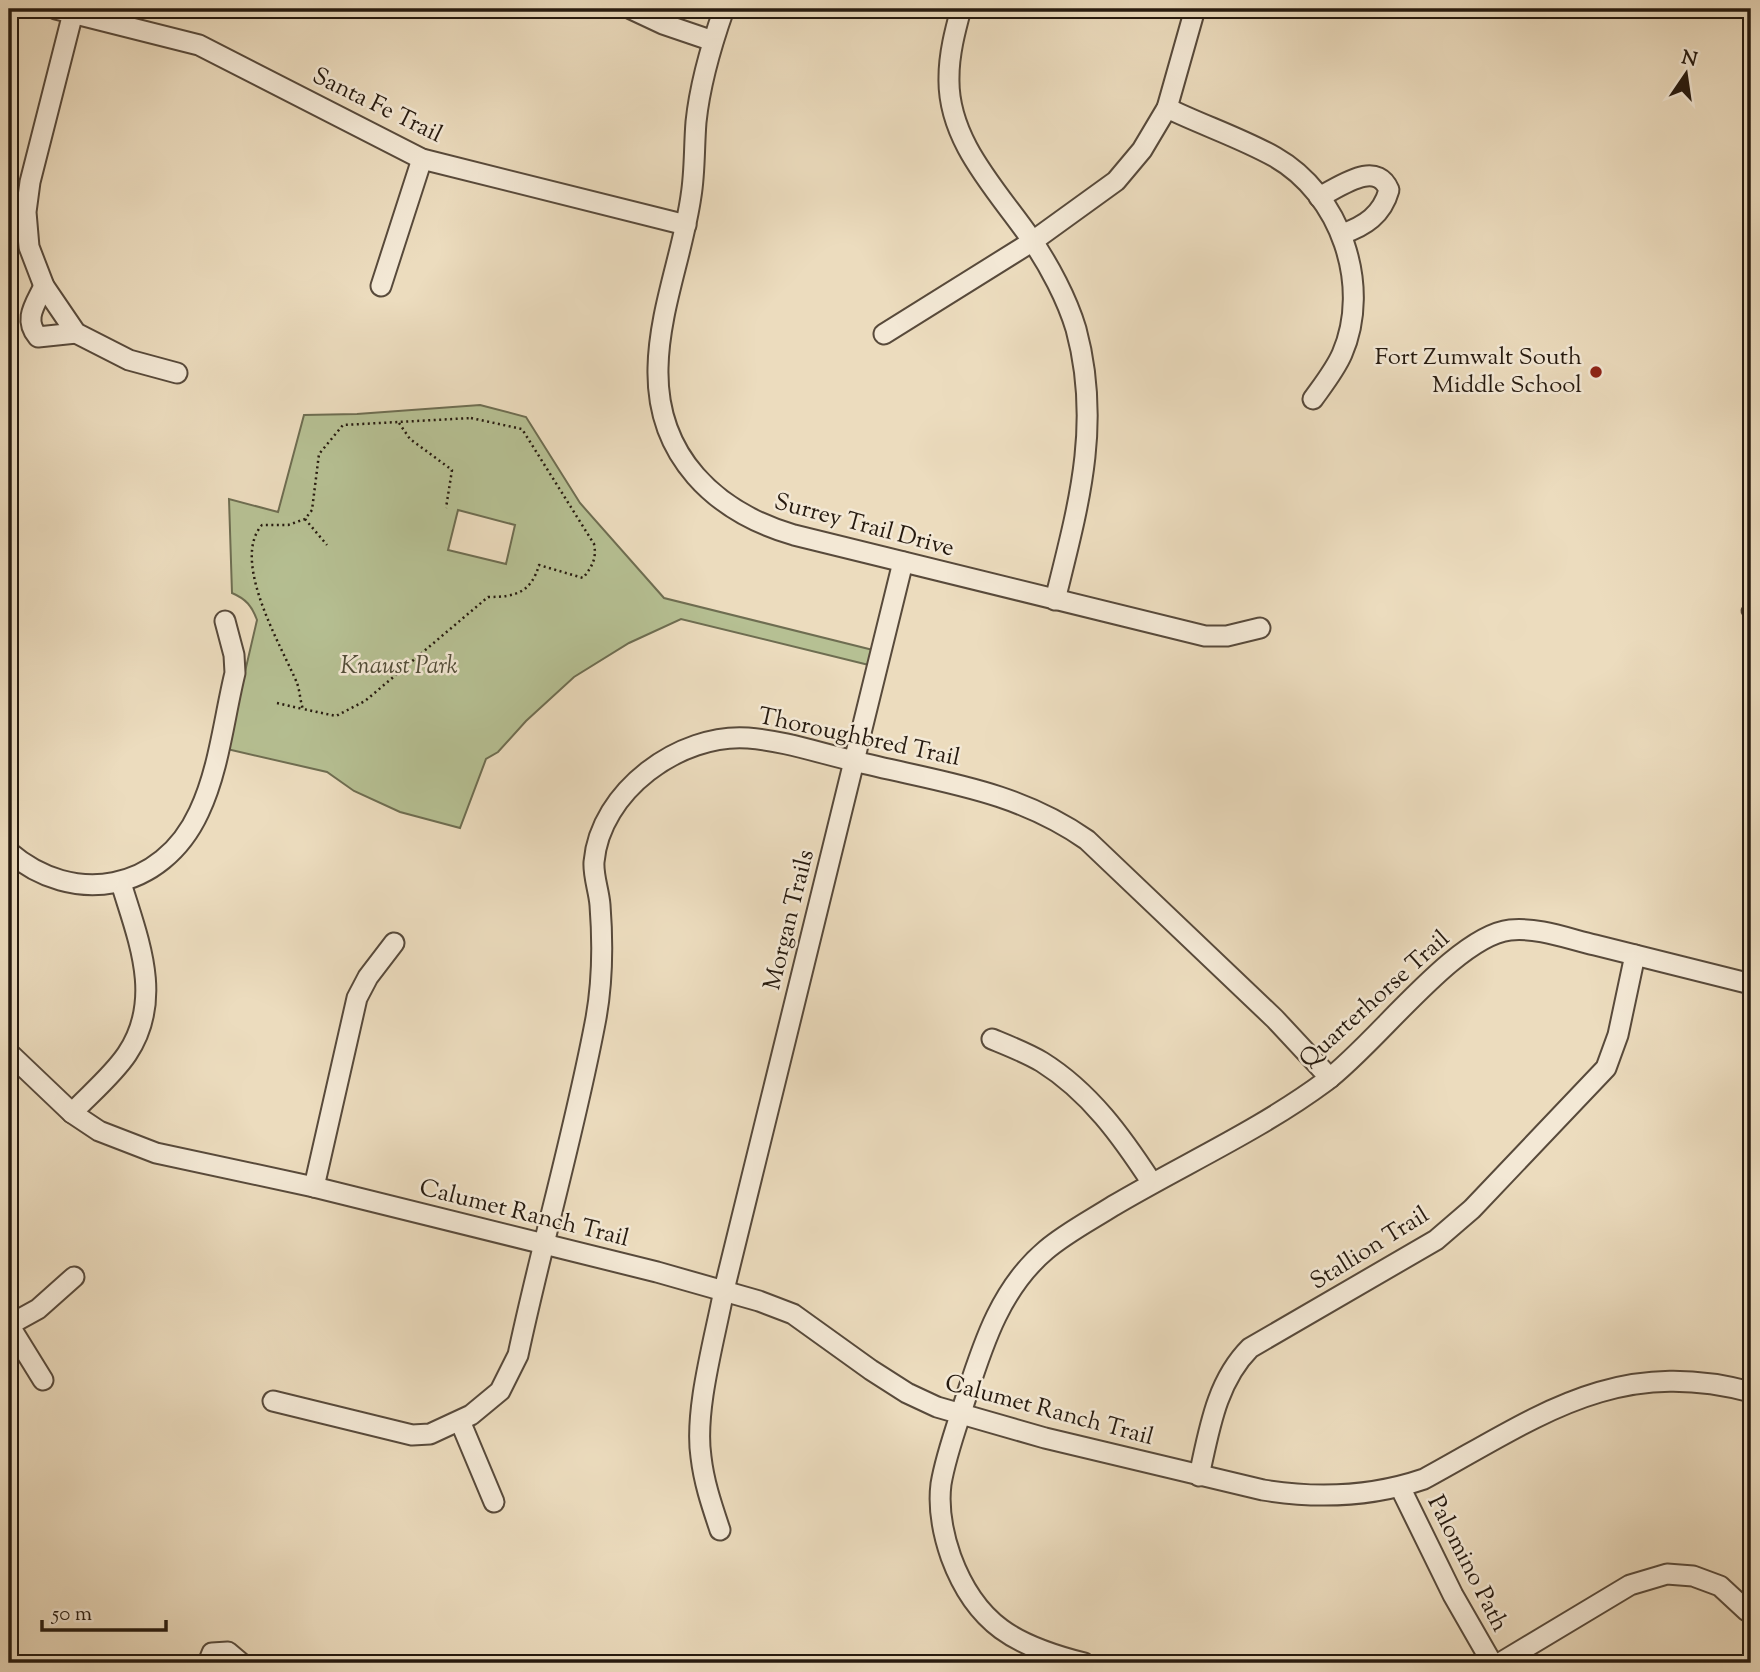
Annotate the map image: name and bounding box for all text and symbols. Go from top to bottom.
north arrow [1652,38,1722,108]
text: N [1679,45,1700,75]
street label: Santa Fe Trail [306,60,448,152]
place label: Fort Zumwalt South Middle School [1375,341,1582,403]
marker: Fort Zumwalt South Middle School [1588,364,1604,380]
street label: Surrey Trail Drive [770,486,958,566]
park label: Knaust Park [340,650,458,684]
street label: Thoroughbred Trail [755,700,963,776]
street label: Morgan Trails [756,846,824,994]
street label: Quarterhorse Trail [1292,923,1458,1077]
street label: Calumet Ranch Trail [416,1172,633,1257]
street label: Stallion Trail [1304,1199,1436,1299]
street label: Calumet Ranch Trail [941,1367,1157,1455]
street label: Palomino Path [1418,1490,1516,1638]
scale bar [42,1588,166,1632]
text: 50 m [51,1600,92,1630]

